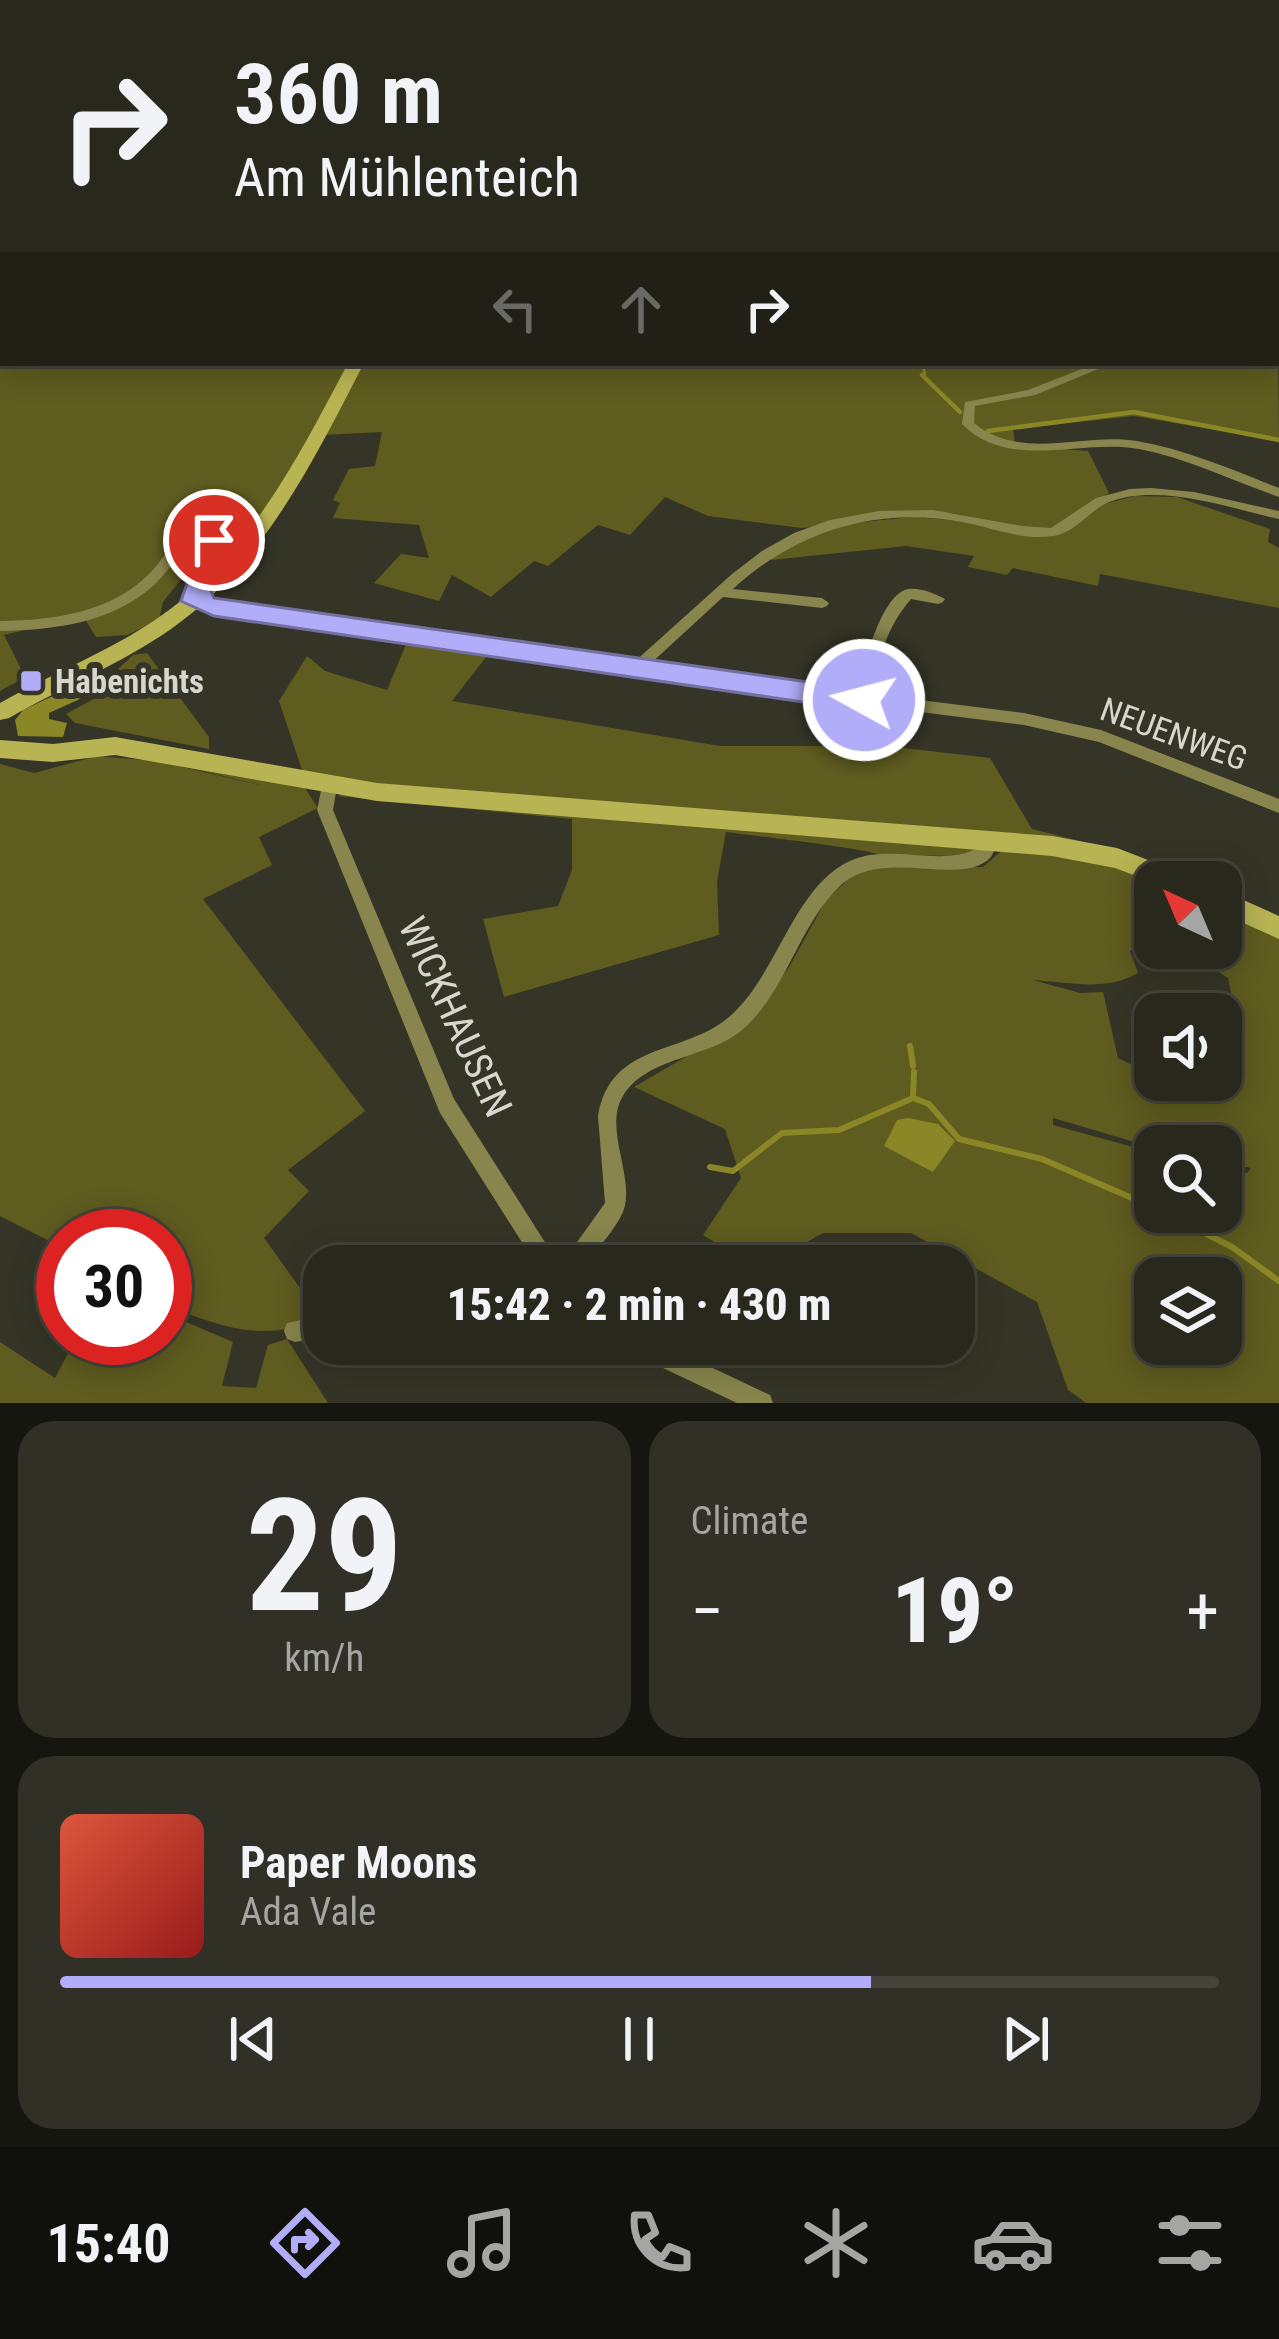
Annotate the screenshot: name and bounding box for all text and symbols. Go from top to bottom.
text: 360 m [234,45,443,144]
icon: right [36,48,192,204]
text: Am Mühlenteich [234,146,580,209]
icon: left [482,276,548,342]
icon: ahead [608,276,674,342]
icon: right [734,276,800,342]
pin [163,489,265,591]
icon: arrive [181,507,247,573]
position arrow [801,637,927,763]
place label: Habenichts [55,662,204,701]
marker: Habenichts [18,668,44,694]
street label: NEUENWEG [1095,689,1253,779]
north arrow [1134,861,1242,969]
map controls [1134,861,1242,1365]
street label: WICKHAUSEN [389,910,521,1124]
button: sound [1134,993,1242,1101]
button: search [1134,1125,1242,1233]
speed limit sign: 30 [36,1209,192,1365]
button: layers [1134,1257,1242,1365]
text: 15:42 · 2 min · 430 m [447,1278,831,1331]
text: 29 [245,1465,403,1648]
text: Climate [691,1498,808,1544]
text: 19° [891,1559,1018,1664]
text: − [691,1573,724,1650]
text: + [1186,1573,1219,1650]
text: km/h [284,1635,364,1681]
text: Paper Moons [240,1836,477,1889]
text: Ada Vale [240,1889,376,1935]
icon: previous [220,2006,286,2072]
icon: pause [606,2006,672,2072]
icon: next [993,2006,1059,2072]
icon: directions [263,2201,347,2285]
icon: music [440,2201,524,2285]
icon: phone [617,2201,701,2285]
icon: climate [794,2201,878,2285]
icon: car [971,2201,1055,2285]
icon: filters [1148,2201,1232,2285]
text: 15:40 [47,2212,170,2275]

